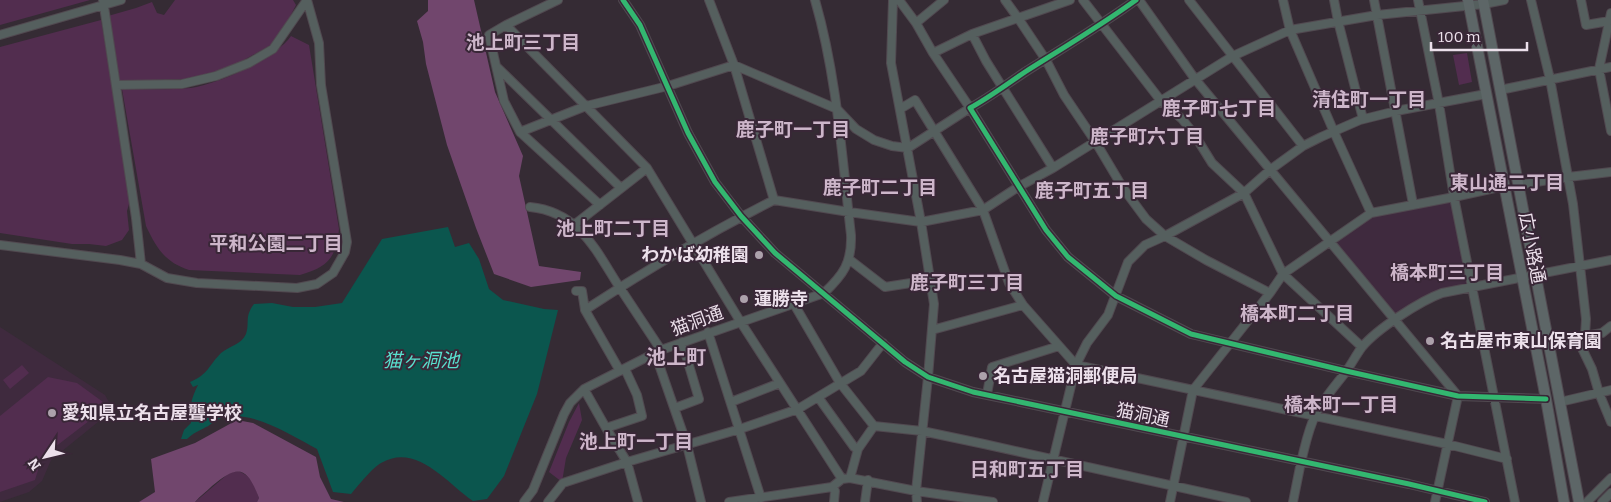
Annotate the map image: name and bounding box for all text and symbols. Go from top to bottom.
scale bar [1431,20,1527,52]
text: 100 m [1438,28,1481,46]
district label: 池上町三丁目 [466,31,580,54]
district label: 清住町一丁目 [1312,88,1426,111]
district label: 鹿子町七丁目 [1162,97,1276,120]
district label: 鹿子町一丁目 [736,118,850,141]
district label: 鹿子町六丁目 [1090,125,1204,148]
district label: 東山通二丁目 [1450,171,1564,194]
district label: 鹿子町二丁目 [823,176,937,199]
district label: 鹿子町五丁目 [1035,179,1149,202]
street label: 広小路通 [1514,211,1550,285]
district label: 池上町二丁目 [556,217,670,240]
district label: 平和公園二丁目 [209,232,343,255]
place label: わかば幼稚園 [641,244,749,266]
marker: わかば幼稚園 [753,249,765,261]
district label: 橋本町三丁目 [1390,261,1504,284]
district label: 鹿子町三丁目 [910,271,1024,294]
place label: 蓮勝寺 [754,288,808,310]
marker: 蓮勝寺 [738,293,750,305]
street label: 猫洞通 [668,301,726,341]
district label: 橋本町二丁目 [1240,302,1354,325]
place label: 名古屋市東山保育園 [1440,330,1602,352]
marker: 名古屋市東山保育園 [1424,335,1436,347]
district label: 池上町 [646,345,706,369]
water label: 猫ヶ洞池 [383,349,461,372]
place label: 名古屋猫洞郵便局 [993,365,1137,387]
marker: 名古屋猫洞郵便局 [977,370,989,382]
district label: 橋本町一丁目 [1284,393,1398,416]
street label: 猫洞通 [1114,399,1172,431]
place label: 愛知県立名古屋聾学校 [62,402,242,424]
marker: 愛知県立名古屋聾学校 [46,407,58,419]
district label: 池上町一丁目 [579,430,693,453]
north arrow [20,432,70,482]
text: N [25,455,45,473]
district label: 日和町五丁目 [970,458,1084,481]

